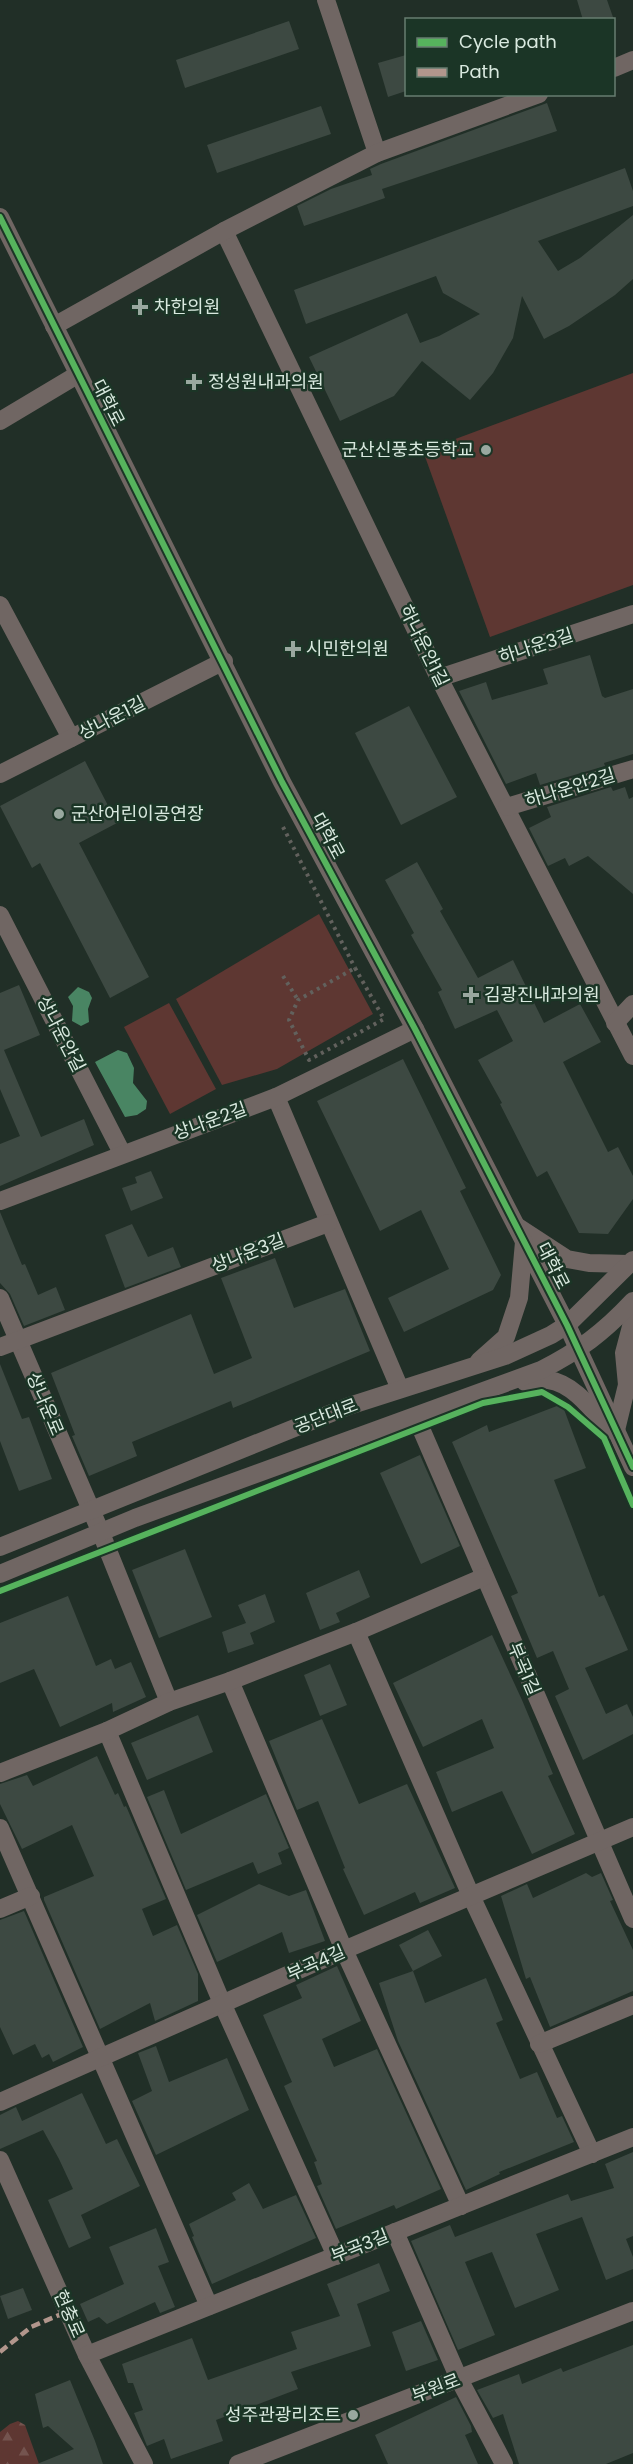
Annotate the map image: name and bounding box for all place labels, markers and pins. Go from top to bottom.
place label: 차한의원 [154,294,220,319]
marker: 차한의원 [131,298,149,316]
place label: 정성원내과의원 [208,369,324,394]
marker: 정성원내과의원 [185,373,203,391]
place label: 군산신풍초등학교 [342,437,474,462]
marker: 군산신풍초등학교 [479,443,493,457]
place label: 시민한의원 [306,636,389,661]
marker: 시민한의원 [284,640,302,658]
place label: 군산어린이공연장 [71,801,203,826]
marker: 군산어린이공연장 [52,807,66,821]
place label: 김광진내과의원 [484,982,600,1007]
marker: 김광진내과의원 [462,986,480,1004]
place label: 성주관광리조트 [225,2402,341,2427]
marker: 성주관광리조트 [346,2408,360,2422]

